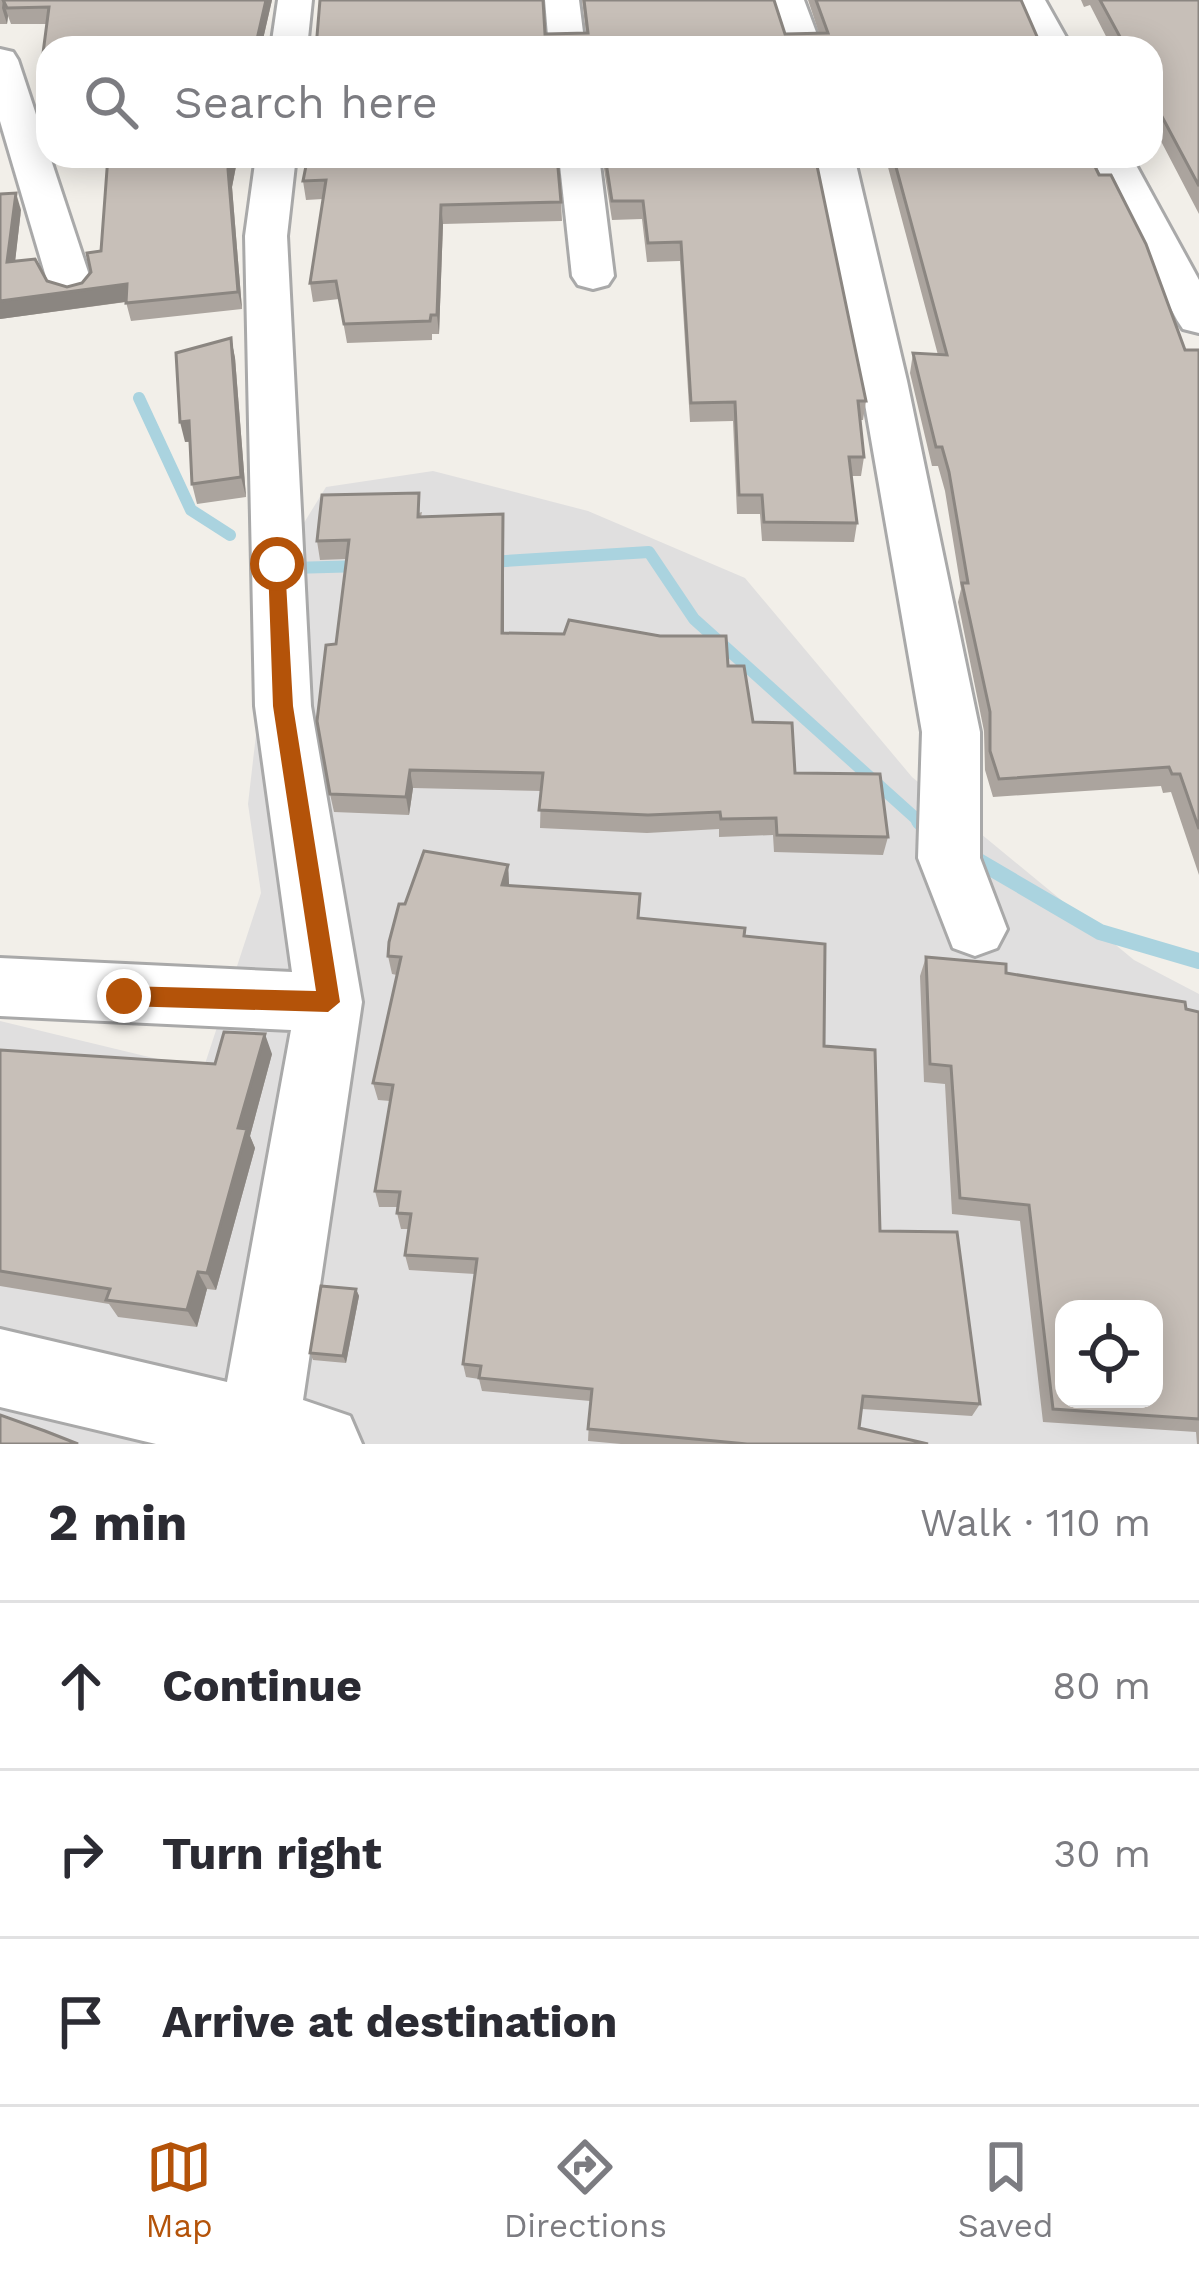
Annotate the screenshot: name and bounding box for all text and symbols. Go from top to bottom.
search box [36,36,1163,168]
icon: search [78,69,144,135]
text: Search here [174,76,438,129]
route start [250,537,304,591]
route end [97,969,151,1023]
map controls [1055,1300,1163,1408]
button: locate [1055,1300,1163,1408]
text: 2 min [48,1493,187,1552]
text: Walk · 110 m [920,1500,1151,1545]
icon: ahead [48,1653,114,1719]
text: Continue [162,1659,362,1712]
text: 80 m [1052,1663,1151,1708]
icon: right [48,1821,114,1887]
text: Turn right [162,1827,382,1880]
text: 30 m [1054,1831,1151,1876]
icon: arrive [48,1989,114,2055]
text: Arrive at destination [162,1995,617,2048]
tab: Map [145,2134,213,2245]
tab: Directions [504,2134,667,2245]
tab: Saved [958,2134,1054,2245]

